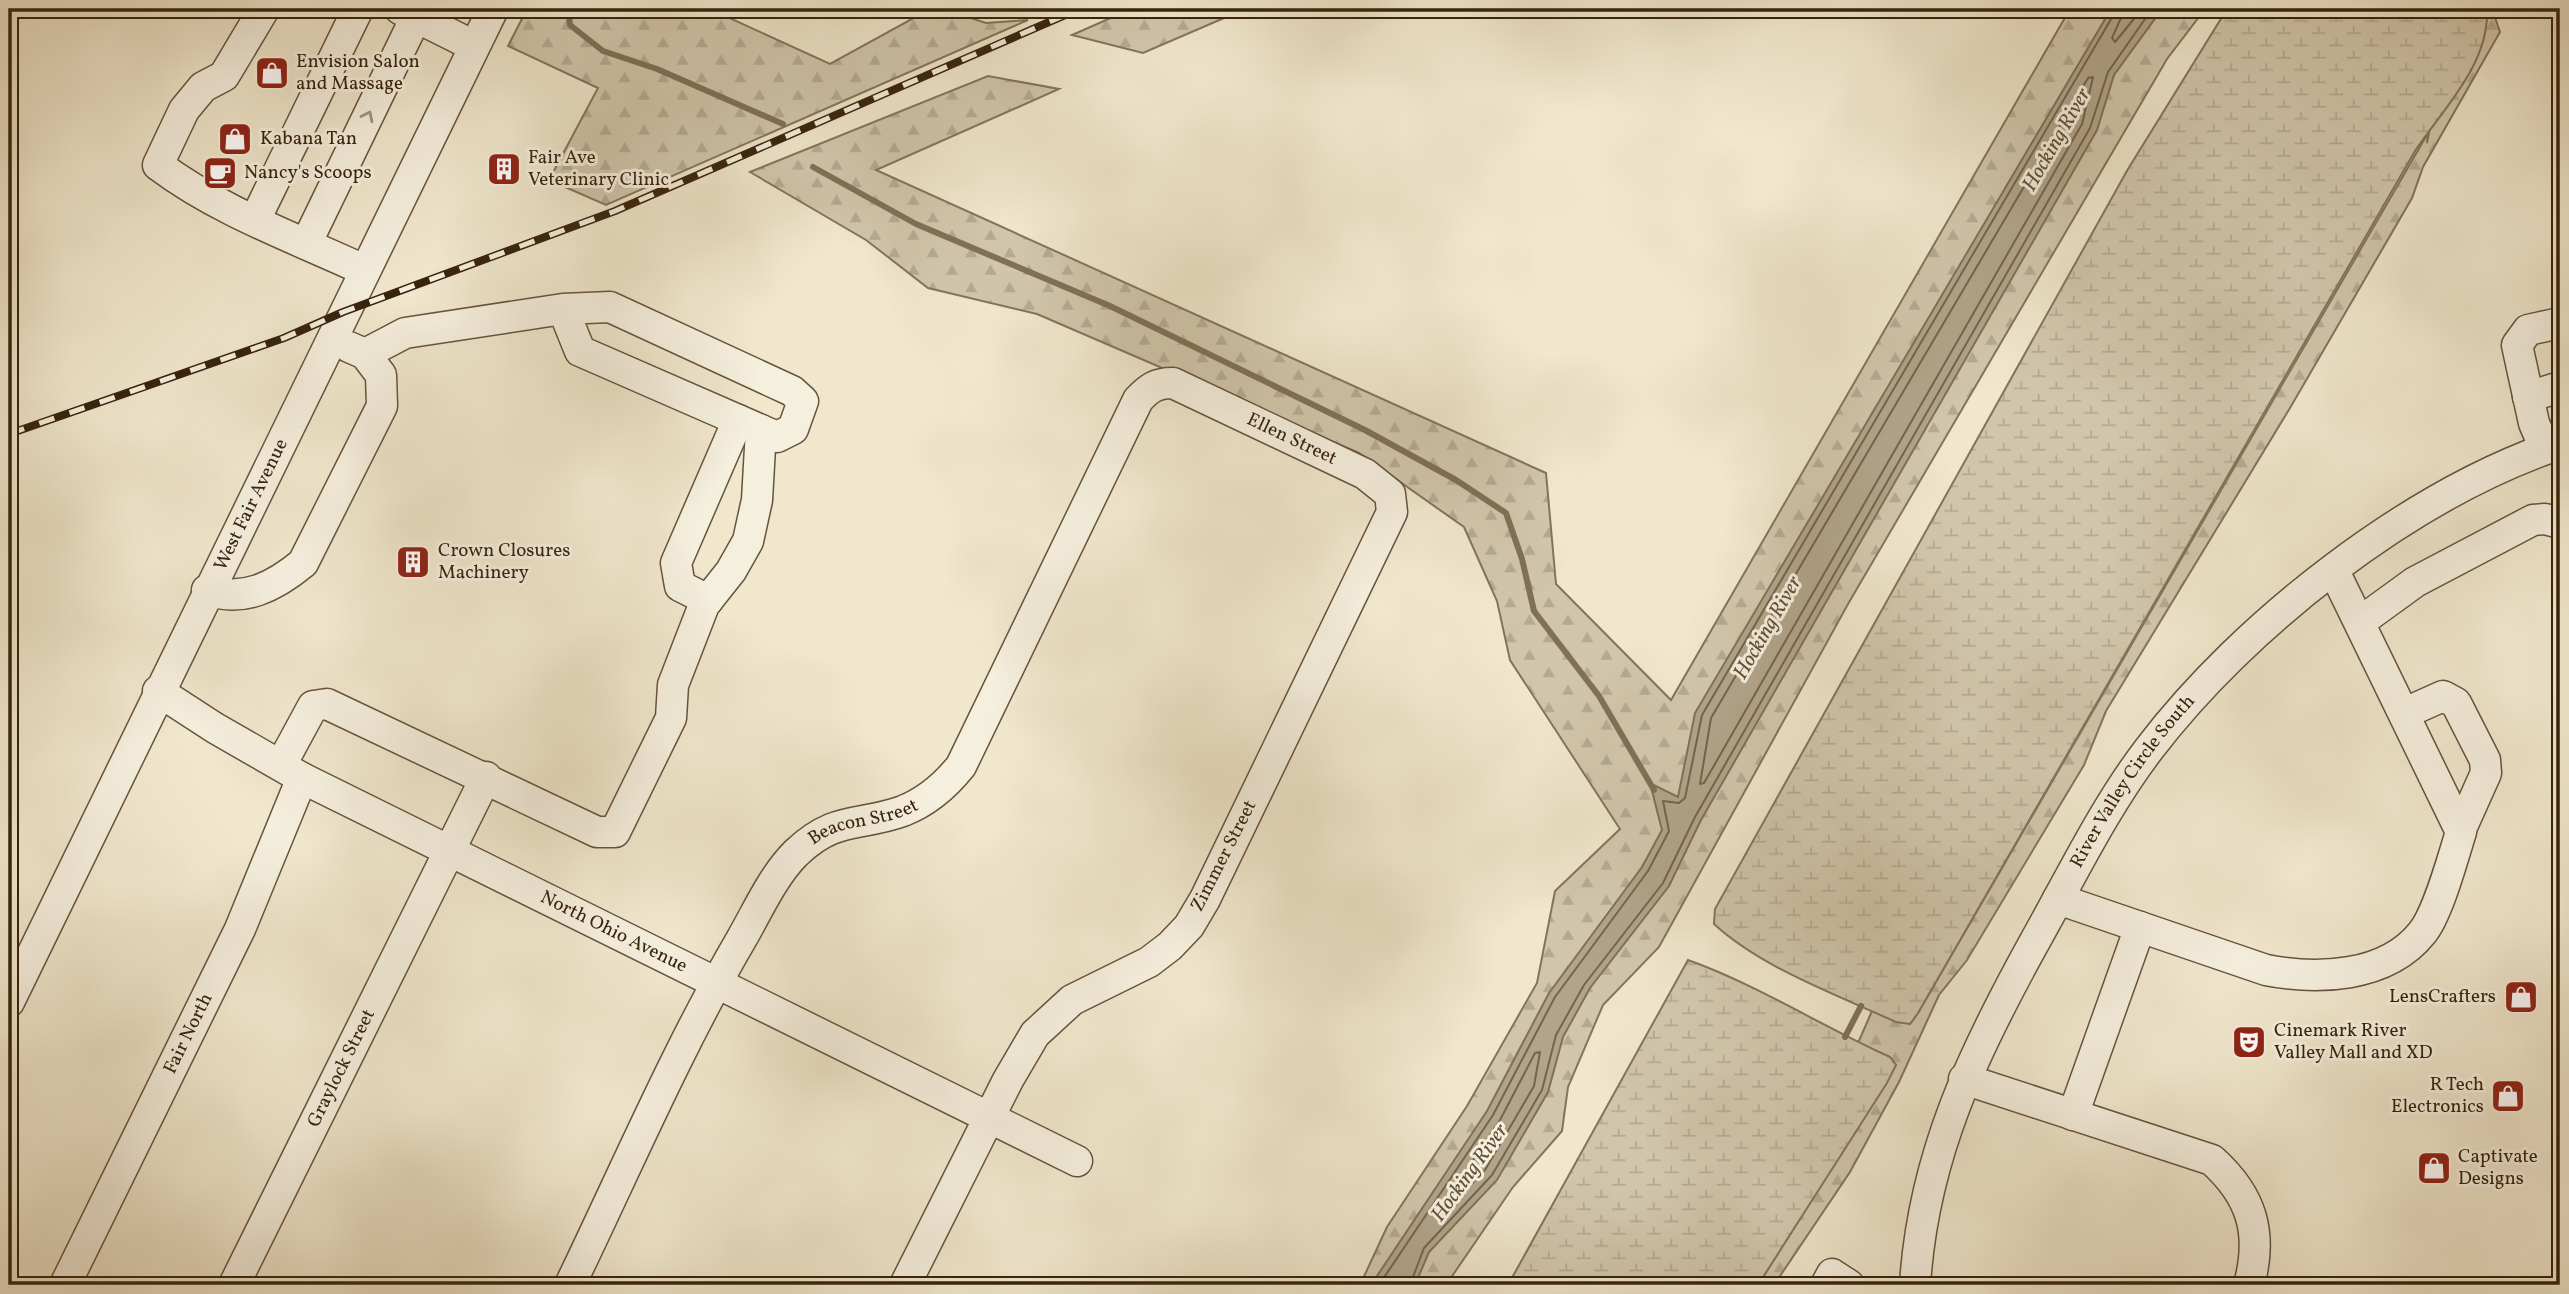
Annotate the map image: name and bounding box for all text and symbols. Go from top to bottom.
place label: Envision Salon and Massage [296,49,420,97]
shop icon: Envision Salon and Massage [253,54,291,92]
water label: Hocking River [2016,83,2098,197]
one-way arrow [360,111,374,123]
shop icon: Kabana Tan [216,120,254,158]
place label: Kabana Tan [260,126,357,152]
place label: Fair Ave Veterinary Clinic [528,145,669,193]
building icon: Fair Ave Veterinary Clinic [485,150,523,188]
cafe icon: Nancy's Scoops [201,154,239,192]
place label: Nancy's Scoops [244,160,372,186]
street label: Ellen Street [1242,407,1341,472]
street label: West Fair Avenue [208,434,295,575]
place label: Crown Closures Machinery [438,538,570,586]
building icon: Crown Closures Machinery [394,543,432,581]
water label: Hocking River [1727,571,1809,685]
street label: River Valley Circle South [2064,689,2201,873]
street label: Beacon Street [803,793,923,852]
street label: Zimmer Street [1185,795,1263,916]
street label: North Ohio Avenue [536,885,692,979]
shop icon: LensCrafters [2502,978,2540,1016]
place label: LensCrafters [2389,984,2496,1010]
street label: Fair North [158,989,219,1078]
street label: Graylock Street [301,1004,382,1132]
place label: Cinemark River Valley Mall and XD [2274,1018,2433,1066]
theatre icon: Cinemark River Valley Mall and XD [2230,1023,2268,1061]
place label: R Tech Electronics [2391,1072,2484,1120]
shop icon: R Tech Electronics [2489,1077,2527,1115]
water label: Hocking River [1425,1118,1516,1228]
place label: Captivate Designs [2458,1144,2538,1192]
shop icon: Captivate Designs [2415,1149,2453,1187]

